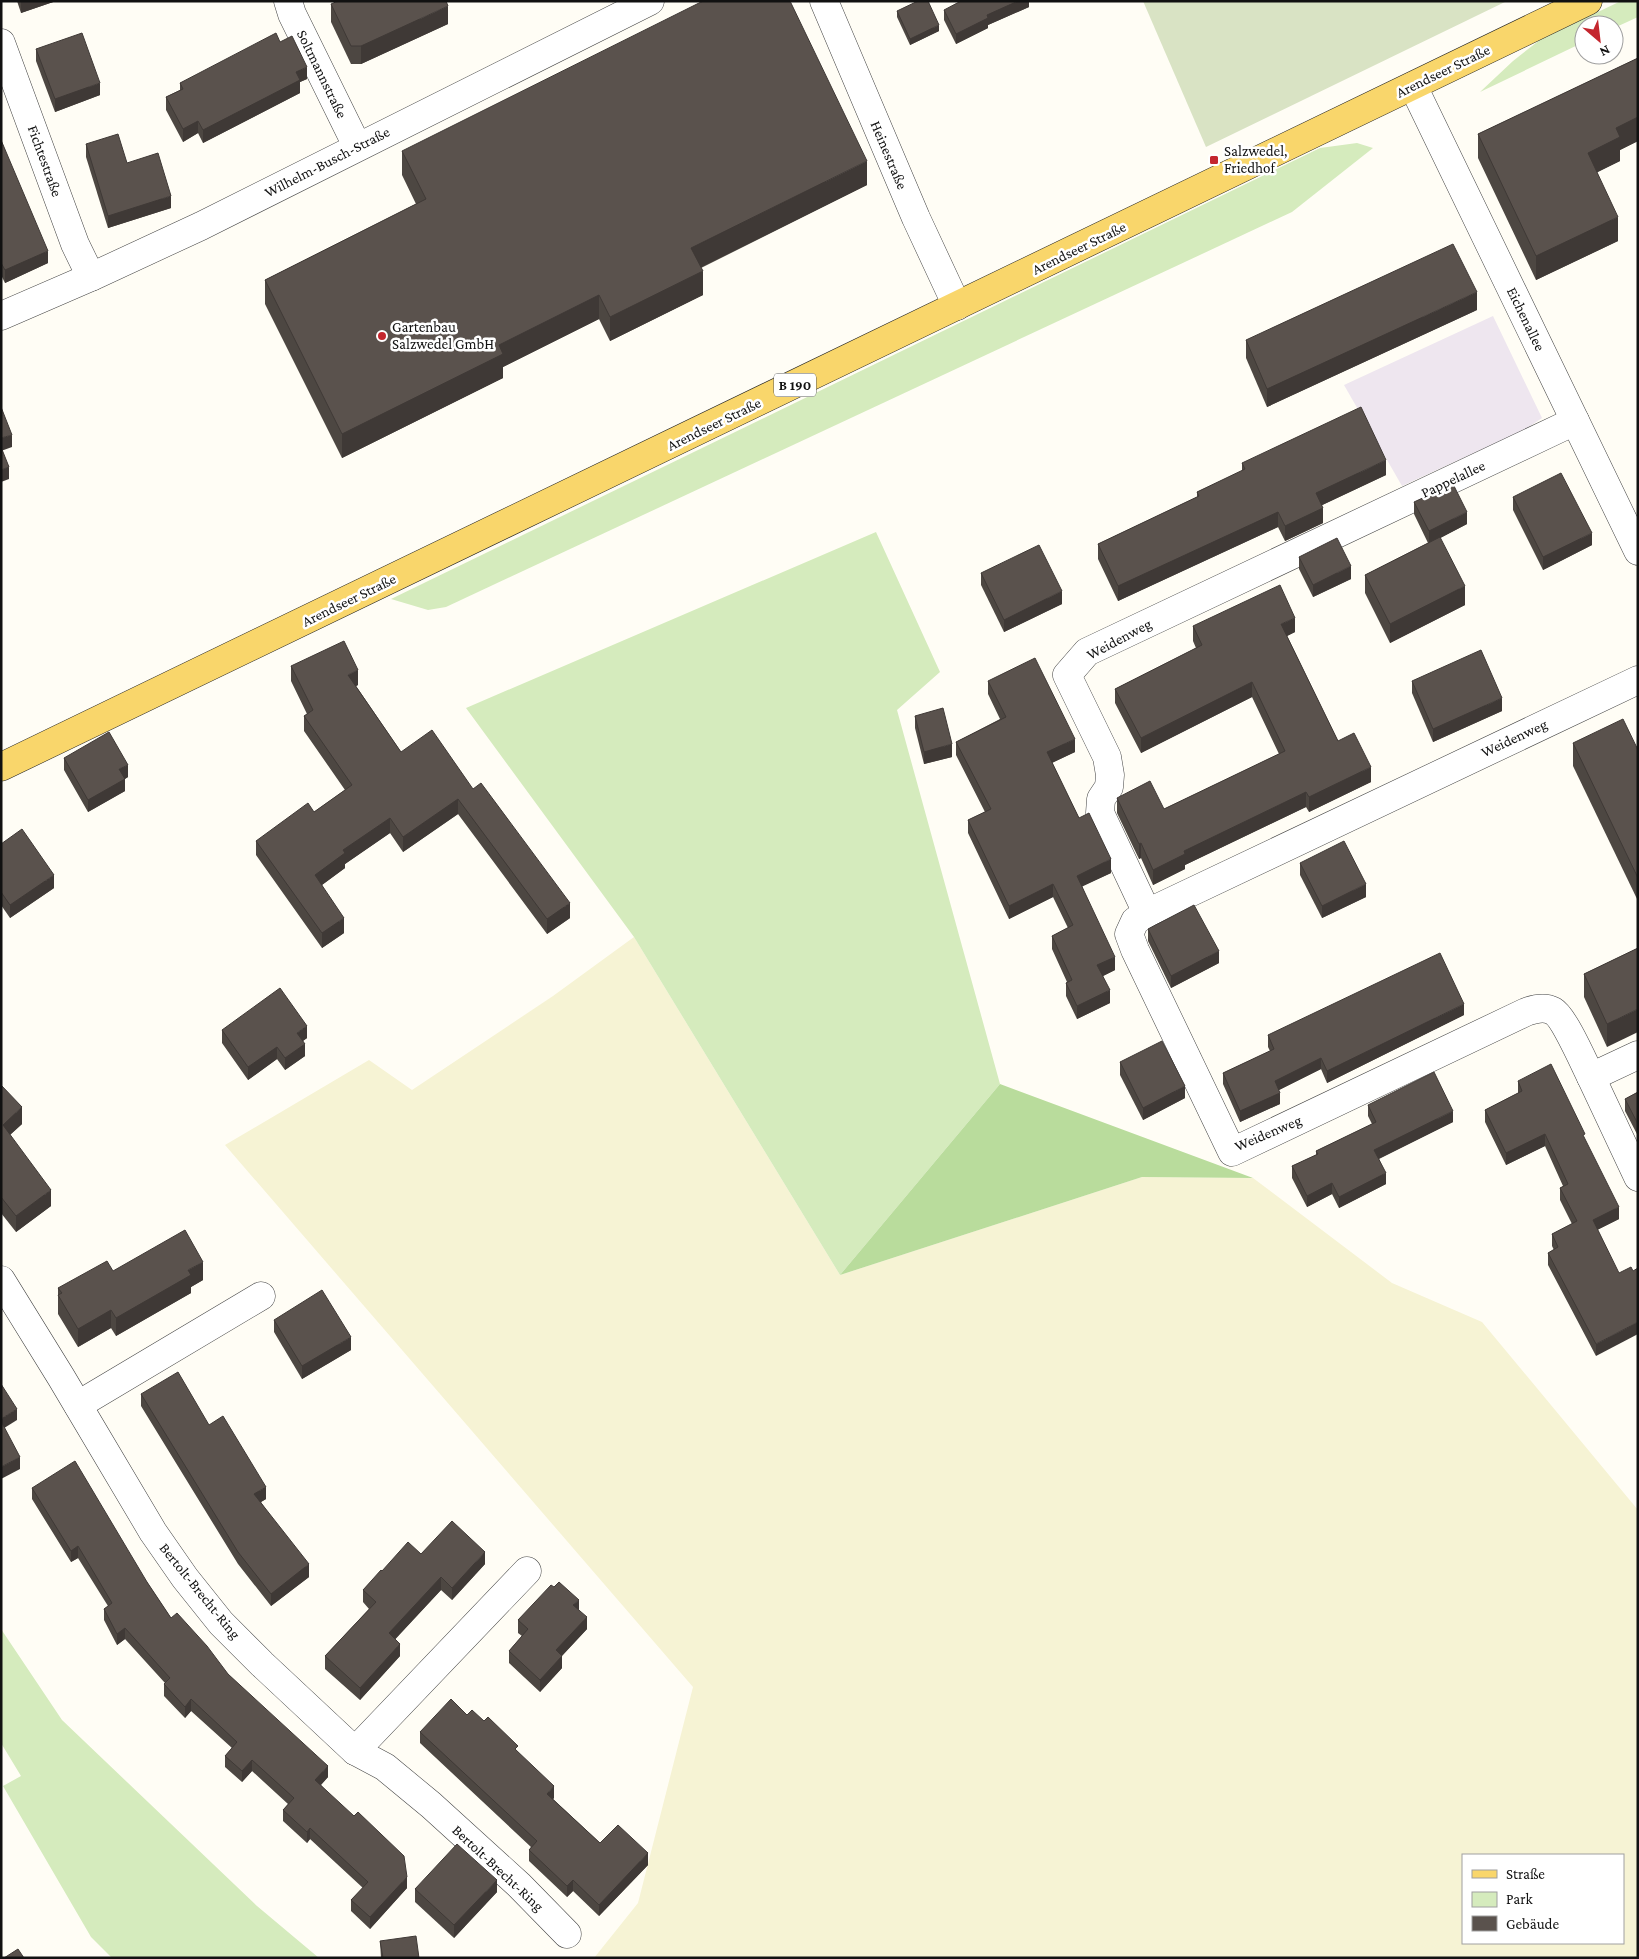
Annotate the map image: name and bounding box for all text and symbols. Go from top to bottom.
north arrow [1574,15,1624,65]
street label: Soltmannstraße [294,27,350,121]
street label: Arendseer Straße [1394,41,1493,101]
text: N [1597,42,1613,61]
street label: Heinestraße [867,118,911,192]
street label: Fichtestraße [25,123,65,199]
street label: Wilhelm-Busch-Straße [262,123,393,200]
place label: Salzwedel, Friedhof [1224,143,1288,176]
marker: Salzwedel, Friedhof [1208,154,1220,166]
street label: Arendseer Straße [1030,218,1129,278]
street label: Eichenallee [1504,285,1548,354]
place label: Gartenbau Salzwedel GmbH [392,319,494,352]
marker: Gartenbau Salzwedel GmbH [376,330,388,342]
road number: B 190 [774,374,816,396]
street label: Arendseer Straße [665,394,764,454]
street label: Pappelallee [1419,457,1488,502]
street label: Arendseer Straße [300,570,399,630]
street label: Weidenweg [1084,615,1155,664]
street label: Weidenweg [1478,716,1550,761]
street label: Weidenweg [1232,1112,1304,1155]
street label: Bertolt-Brecht-Ring [156,1540,244,1643]
street label: Bertolt-Brecht-Ring [448,1822,547,1915]
legend [1462,1854,1624,1944]
text: Straße [1506,1866,1545,1882]
text: Park [1506,1891,1533,1907]
text: Gebäude [1506,1916,1560,1932]

